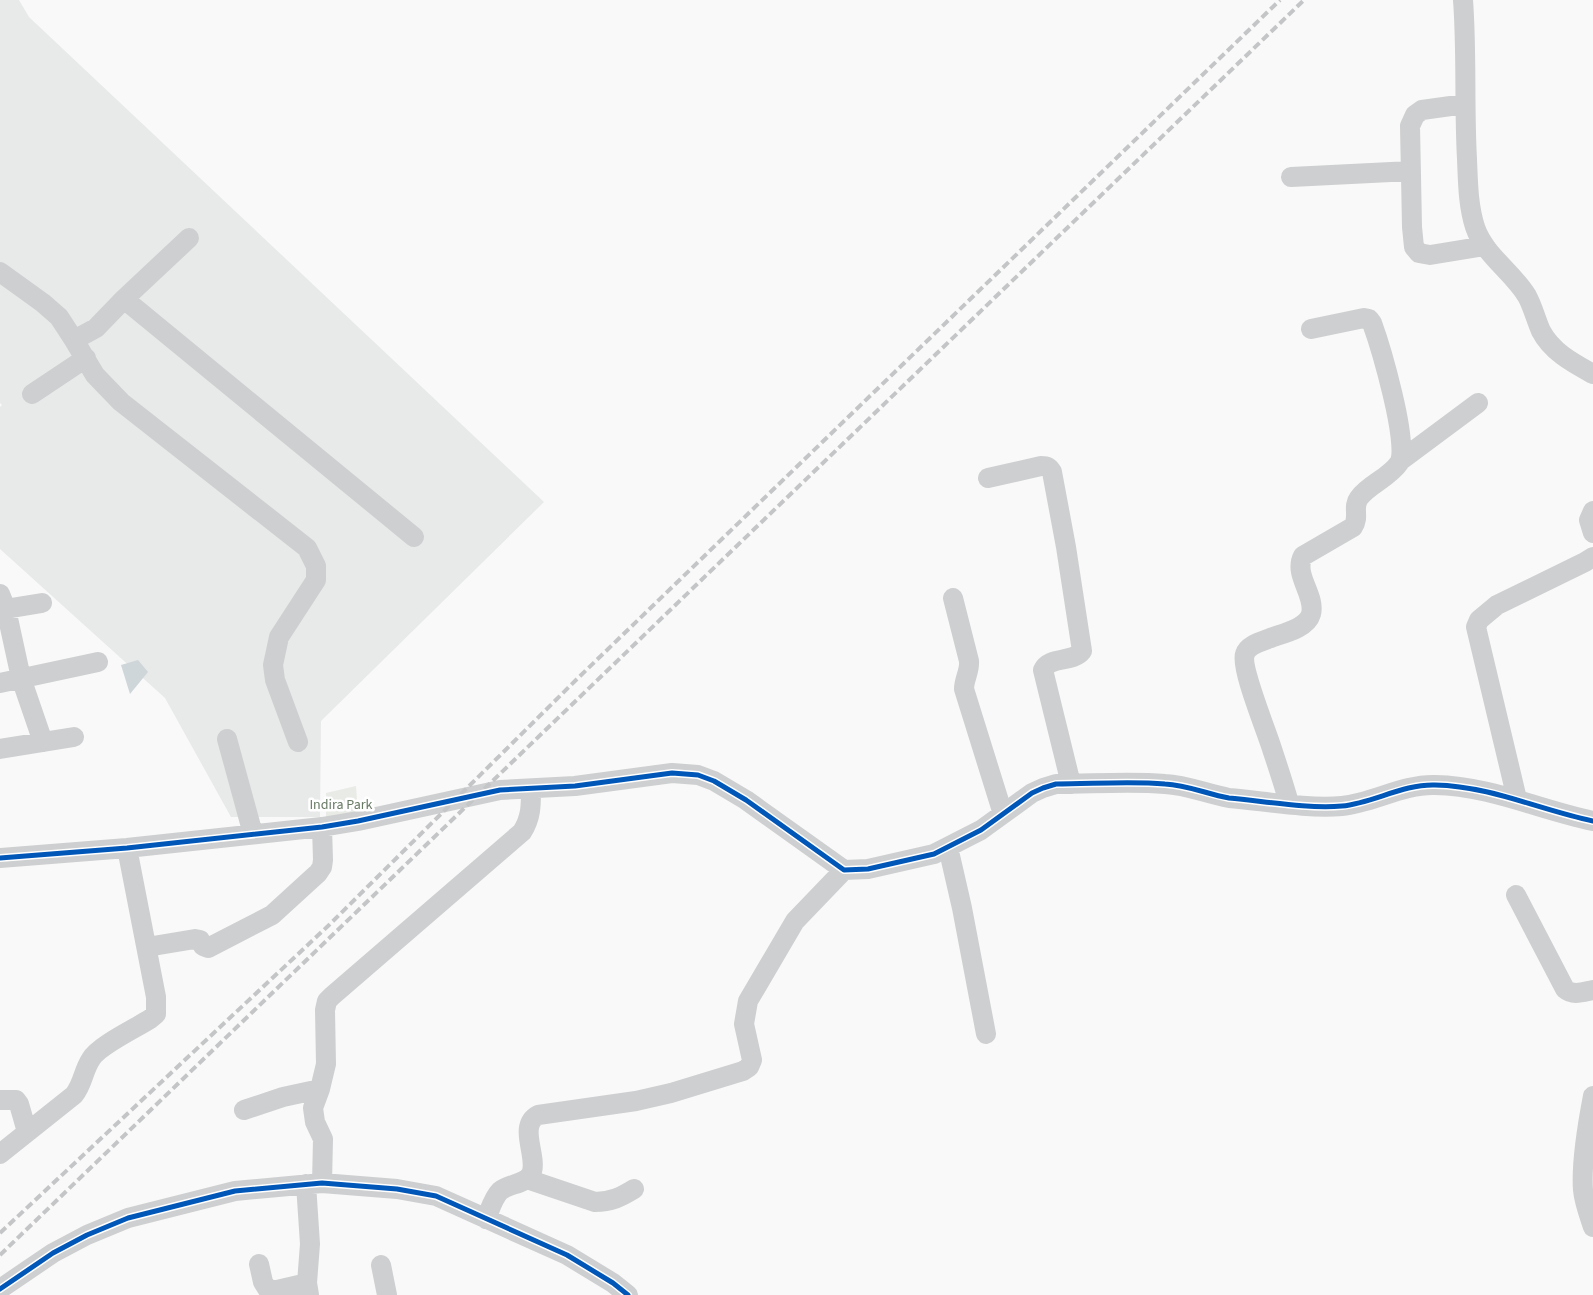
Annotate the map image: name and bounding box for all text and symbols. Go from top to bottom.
park label: Indira Park [309,795,373,815]

